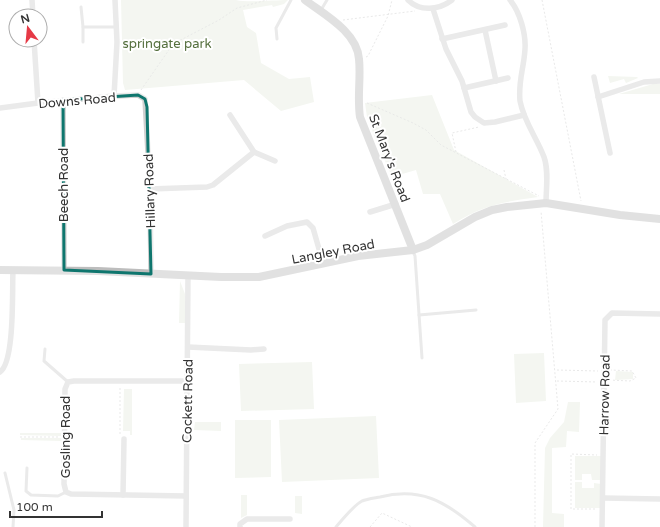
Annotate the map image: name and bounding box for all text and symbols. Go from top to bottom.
north arrow [8,8,48,48]
text: N [19,11,31,26]
park label: springate park [122,36,212,52]
street label: Downs Road [38,90,117,112]
street label: St Mary's Road [365,112,413,205]
street label: Beech Road [56,148,72,222]
street label: Hillary Road [141,153,159,229]
street label: Langley Road [290,236,376,268]
street label: Harrow Road [596,354,614,436]
street label: Cockett Road [179,359,197,443]
street label: Gosling Road [58,396,74,478]
scale bar [10,493,102,519]
text: 100 m [16,500,53,514]

